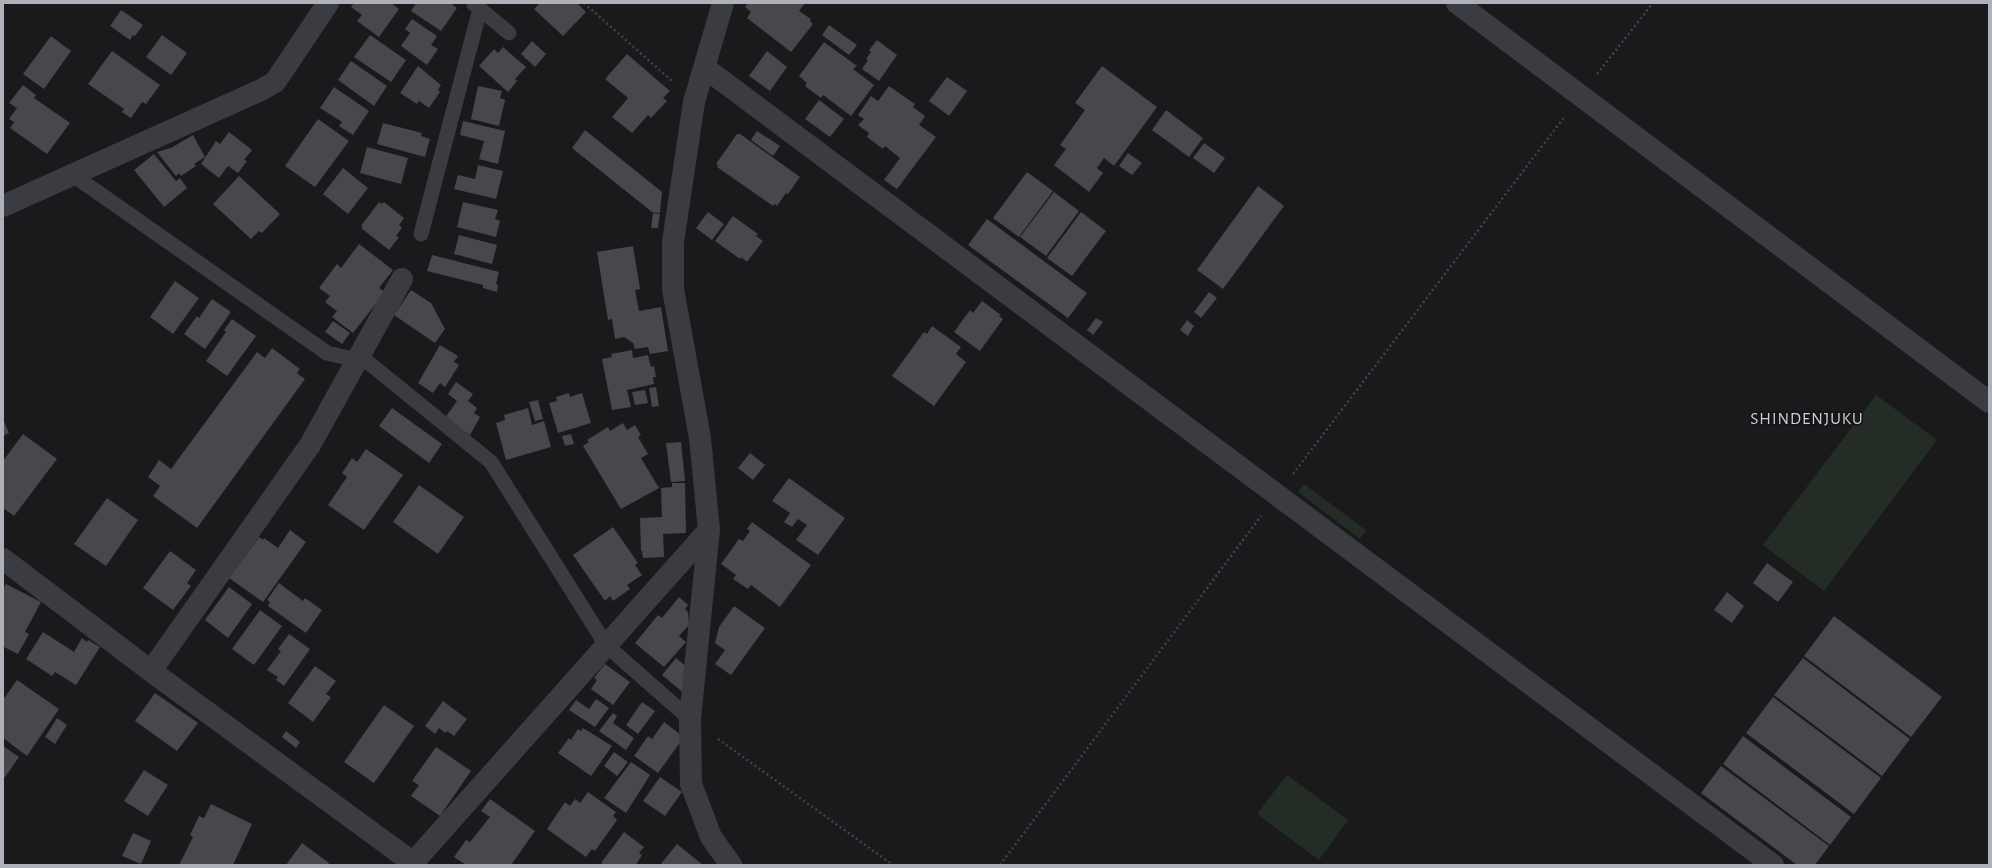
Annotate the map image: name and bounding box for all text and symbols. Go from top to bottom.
district label: SHINDENJUKU [1750,409,1864,429]

